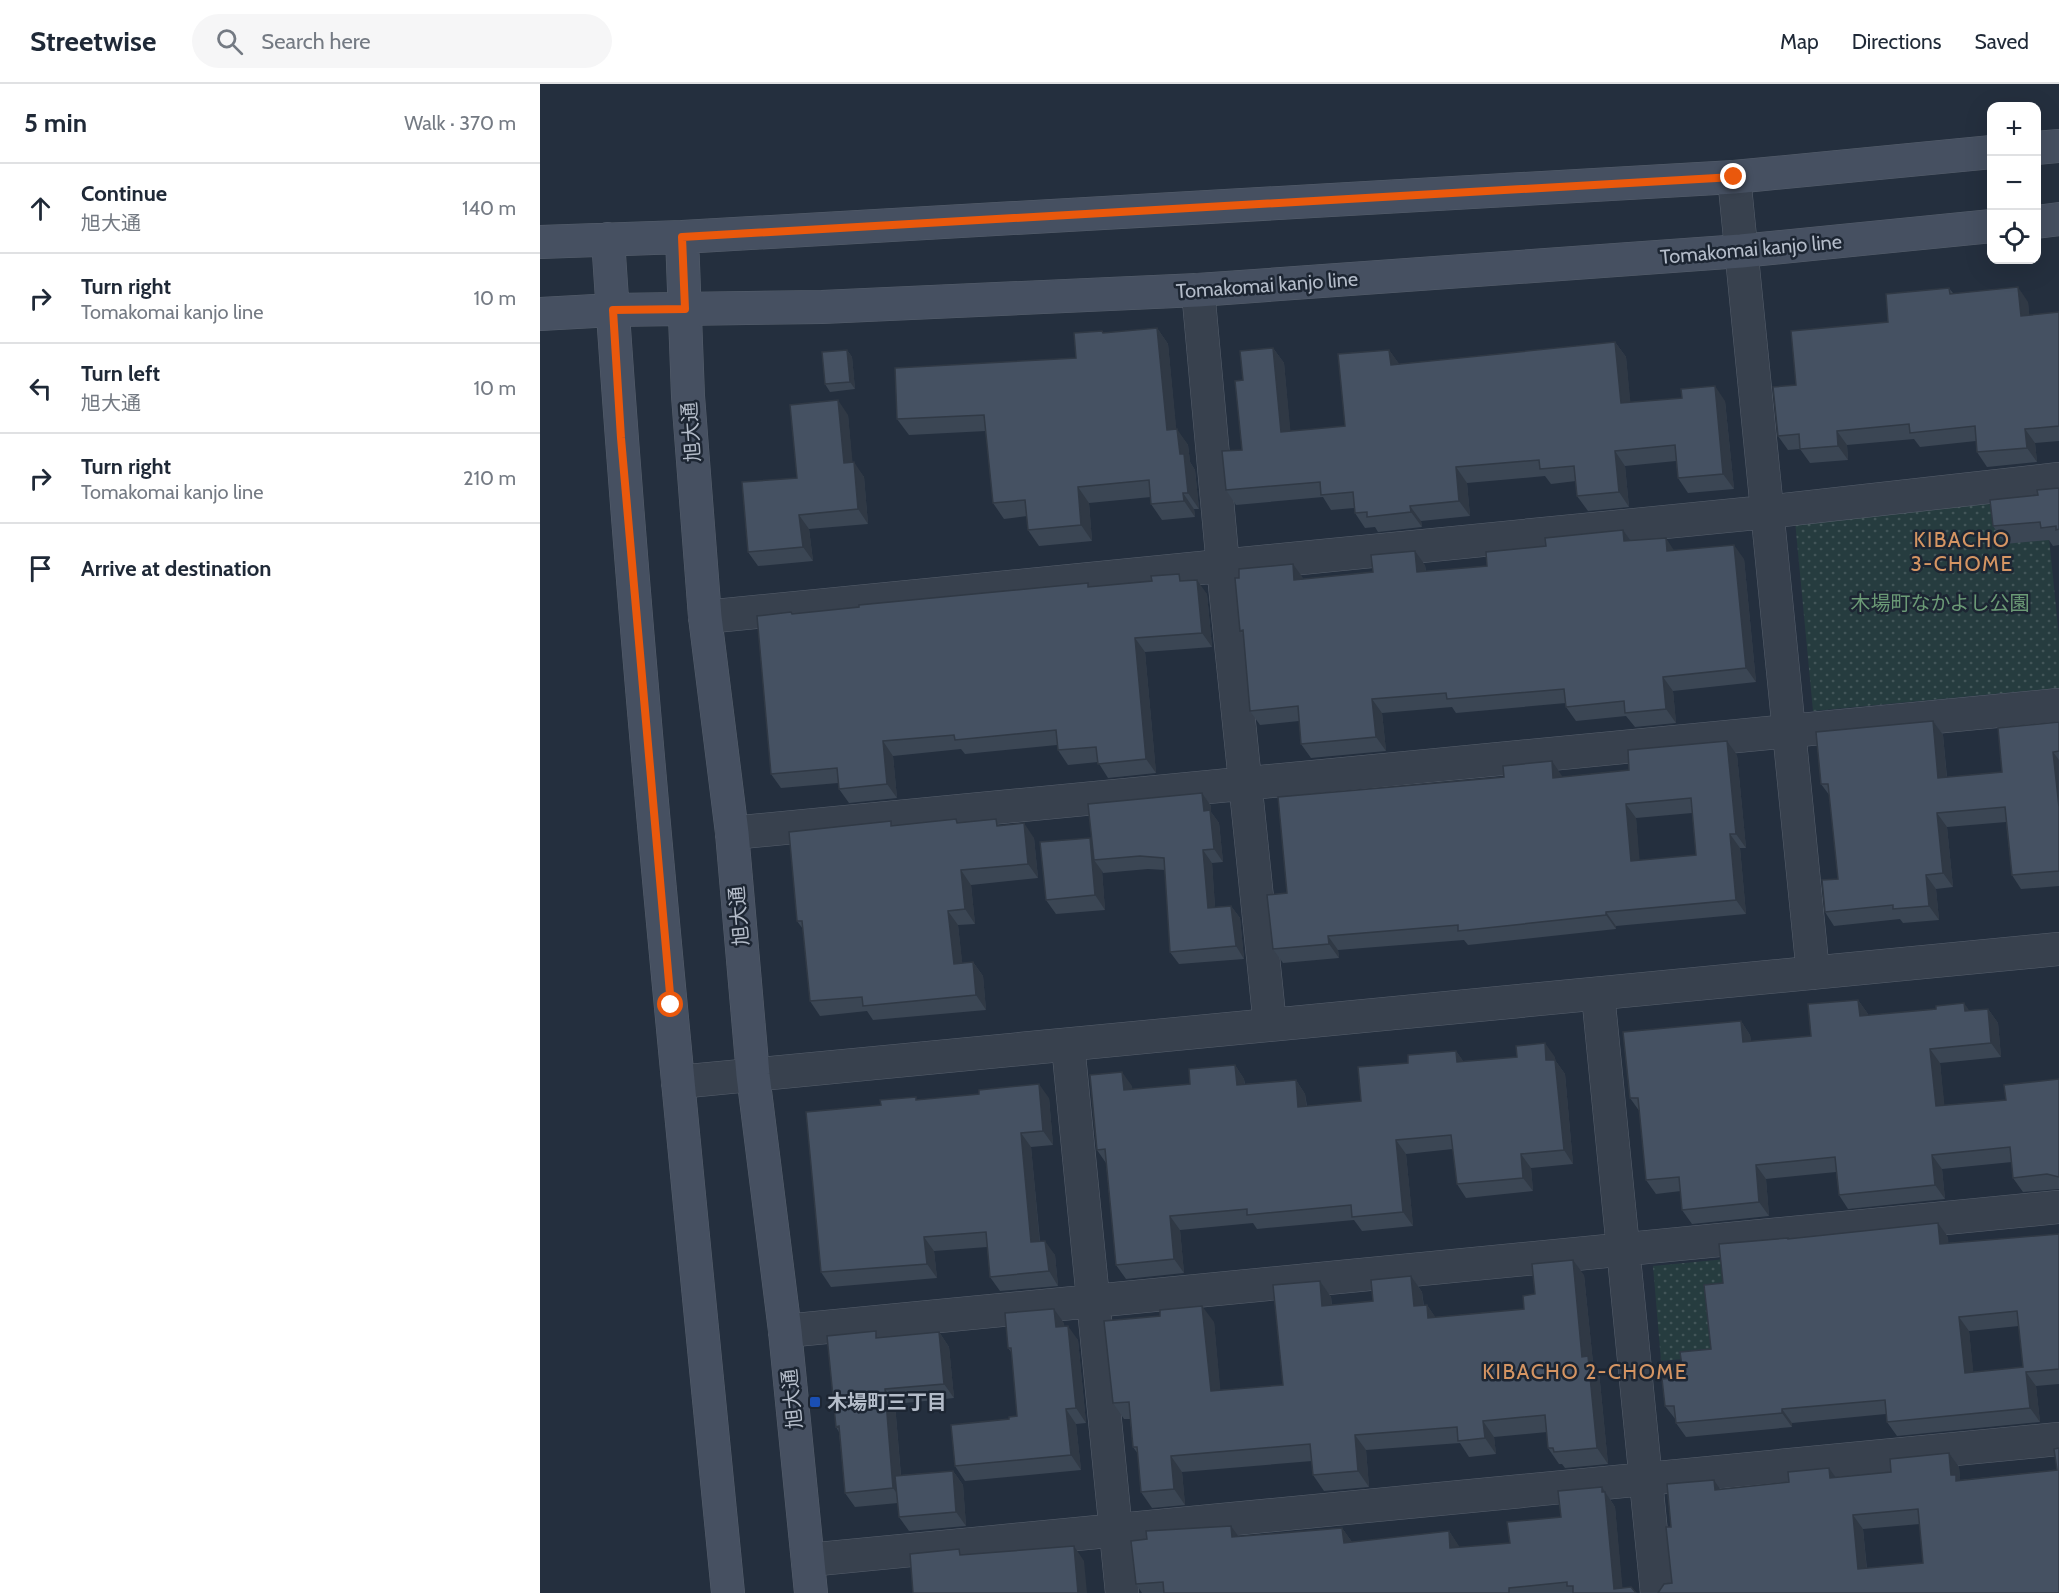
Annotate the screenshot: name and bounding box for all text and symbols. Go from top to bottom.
search box [192,14,612,68]
text: Streetwise [30,24,156,58]
icon: search [213,25,246,58]
text: Search here [261,28,371,55]
text: Map [1780,29,1819,54]
text: Directions [1852,29,1941,54]
text: Saved [1974,29,2029,54]
map controls [1987,102,2041,264]
button: + [1987,102,2041,156]
text: 5 min [24,107,87,139]
text: Walk · 370 m [404,111,516,135]
button: − [1987,156,2041,210]
route end [1720,163,1746,189]
text: Continue [81,180,167,207]
icon: ahead [24,192,57,225]
text: 140 m [462,196,516,220]
button: locate [1987,210,2041,264]
text: 旭大通 [81,211,141,235]
street label: Tomakomai kanjo line [1659,229,1843,269]
street label: Tomakomai kanjo line [1175,267,1359,303]
text: Turn right [81,273,171,300]
icon: right [24,282,57,315]
text: 10 m [473,286,516,310]
text: Tomakomai kanjo line [81,300,263,324]
text: Turn left [81,360,160,387]
icon: left [24,372,57,405]
text: 10 m [473,376,516,400]
text: 旭大通 [81,391,141,415]
street label: 旭大通 [677,401,705,463]
text: Turn right [81,453,171,480]
icon: right [24,462,57,495]
text: 210 m [463,466,516,490]
text: Tomakomai kanjo line [81,480,263,504]
district label: KIBACHO 3-CHOME [1910,527,2014,576]
icon: arrive [24,552,57,585]
text: Arrive at destination [81,555,271,582]
park label: 木場町なかよし公園 [1851,591,2030,615]
street label: 旭大通 [724,885,754,947]
route start [657,991,683,1017]
district label: KIBACHO 2-CHOME [1482,1359,1688,1384]
street label: 旭大通 [777,1368,807,1430]
place label: 木場町三丁目 [827,1390,947,1414]
marker: 木場町三丁目 [808,1395,822,1409]

